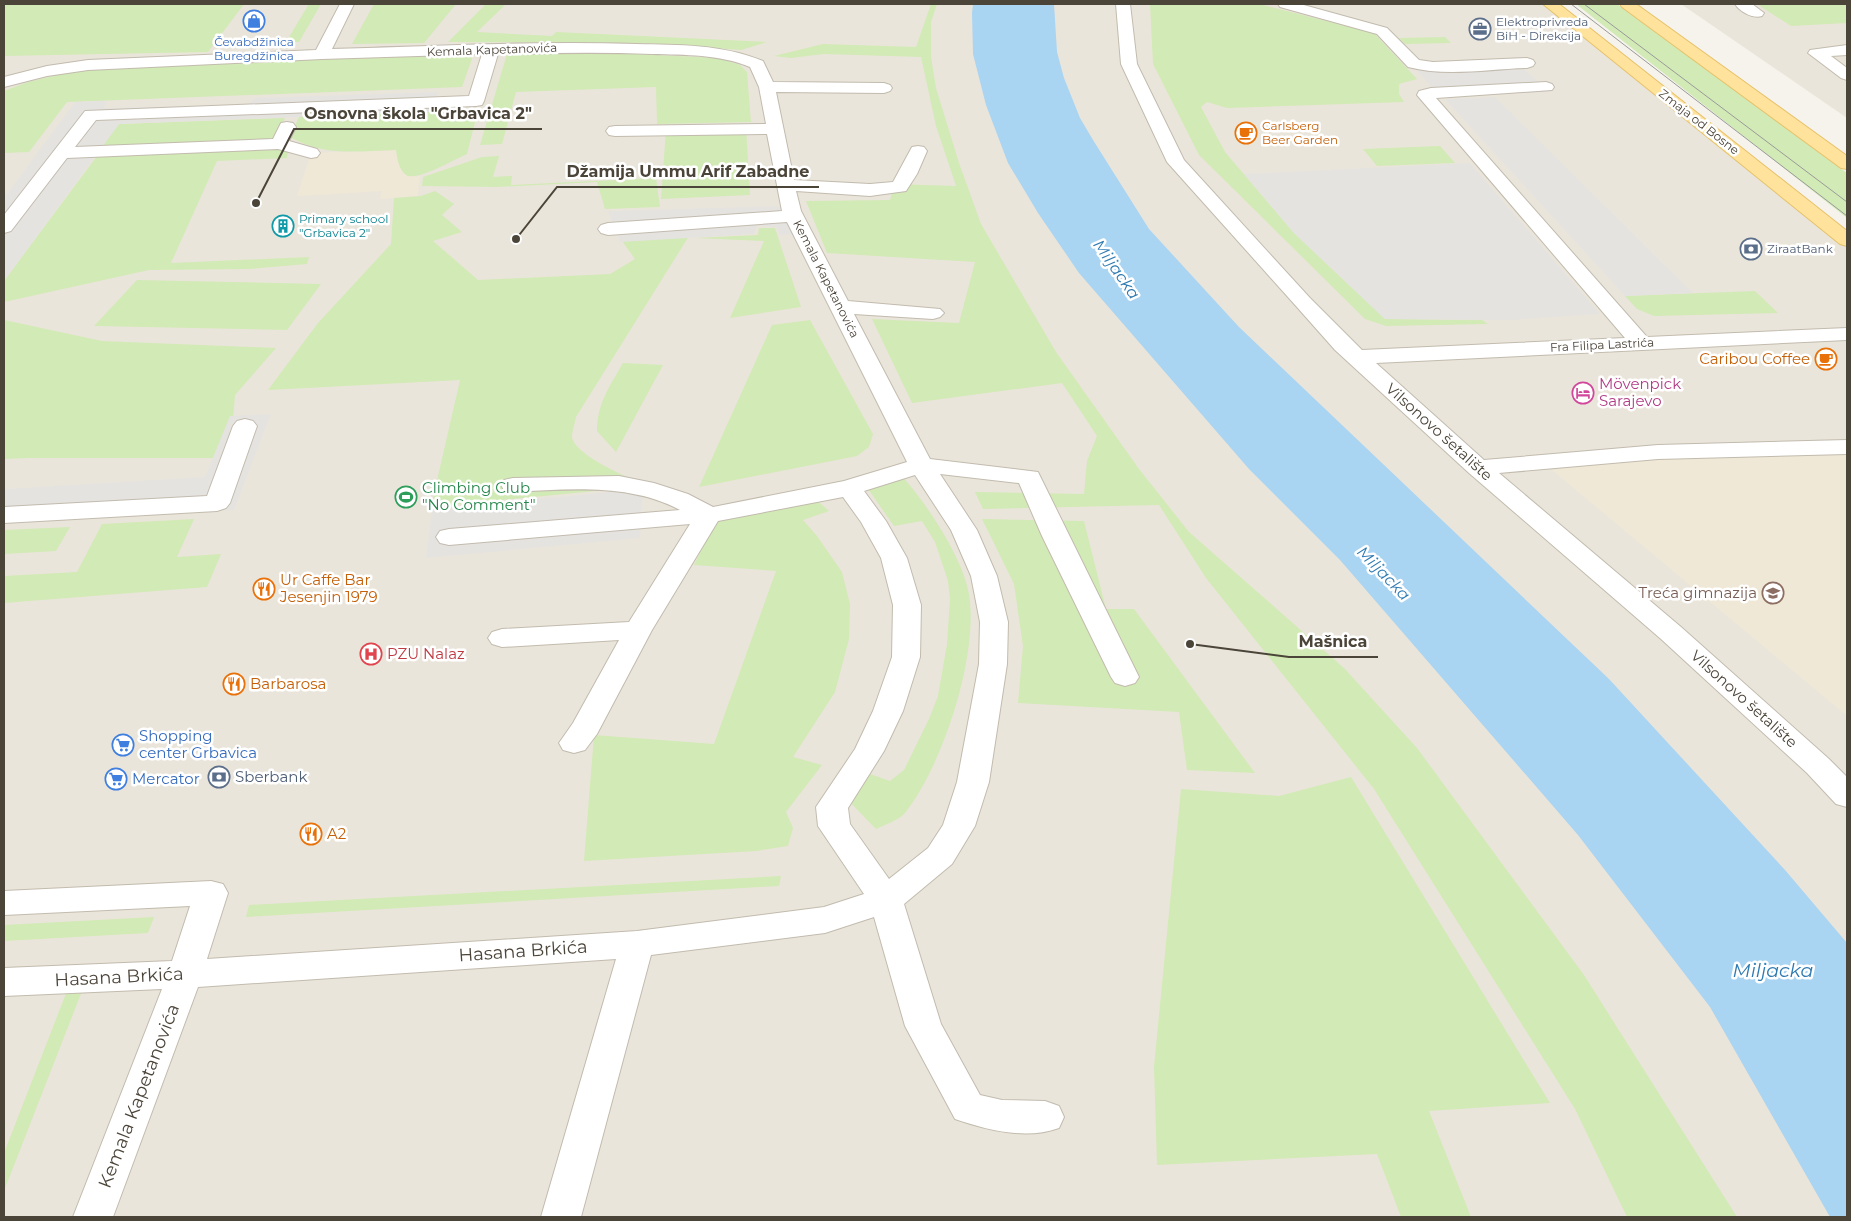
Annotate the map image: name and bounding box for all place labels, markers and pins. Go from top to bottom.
shop icon: Čevabdžinica Buregdžinica [242,9,266,33]
place label: Elektroprivreda BiH - Direkcija [1496,14,1588,43]
office icon: Elektroprivreda BiH - Direkcija [1468,17,1492,41]
place label: Čevabdžinica Buregdžinica [214,34,294,63]
callout: Osnovna škola "Grbavica 2" [294,98,542,129]
place label: Carlsberg Beer Garden [1262,118,1338,147]
cafe icon: Carlsberg Beer Garden [1234,121,1258,145]
callout: Džamija Ummu Arif Zabadne [557,156,819,187]
place label: Primary school "Grbavica 2" [299,211,388,240]
building icon: Primary school "Grbavica 2" [271,214,295,238]
bank icon: ZiraatBank [1739,237,1763,261]
place label: ZiraatBank [1767,241,1834,256]
cafe icon: Caribou Coffee [1814,347,1838,371]
place label: Caribou Coffee [1699,349,1810,368]
place label: Mövenpick Sarajevo [1599,374,1681,410]
hotel icon: Mövenpick Sarajevo [1571,381,1595,405]
place label: Climbing Club "No Comment" [422,478,536,514]
sports icon: Climbing Club "No Comment" [394,485,418,509]
place label: Ur Caffe Bar Jesenjin 1979 [279,570,378,606]
restaurant icon: Ur Caffe Bar Jesenjin 1979 [252,577,276,601]
school or university icon: Treća gimnazija [1761,581,1785,605]
place label: Treća gimnazija [1639,583,1757,602]
callout: Mašnica [1289,626,1378,657]
hospital icon: PZU Nalaz [359,642,383,666]
place label: PZU Nalaz [387,644,465,663]
restaurant icon: Barbarosa [222,672,246,696]
place label: Barbarosa [250,674,326,693]
place label: Shopping center Grbavica [139,726,257,762]
supermarket icon: Shopping center Grbavica [111,733,135,757]
bank icon: Sberbank [207,765,231,789]
supermarket icon: Mercator [104,767,128,791]
place label: Sberbank [235,767,307,786]
place label: Mercator [132,769,200,788]
restaurant icon: A2 [299,822,323,846]
place label: A2 [327,824,346,843]

